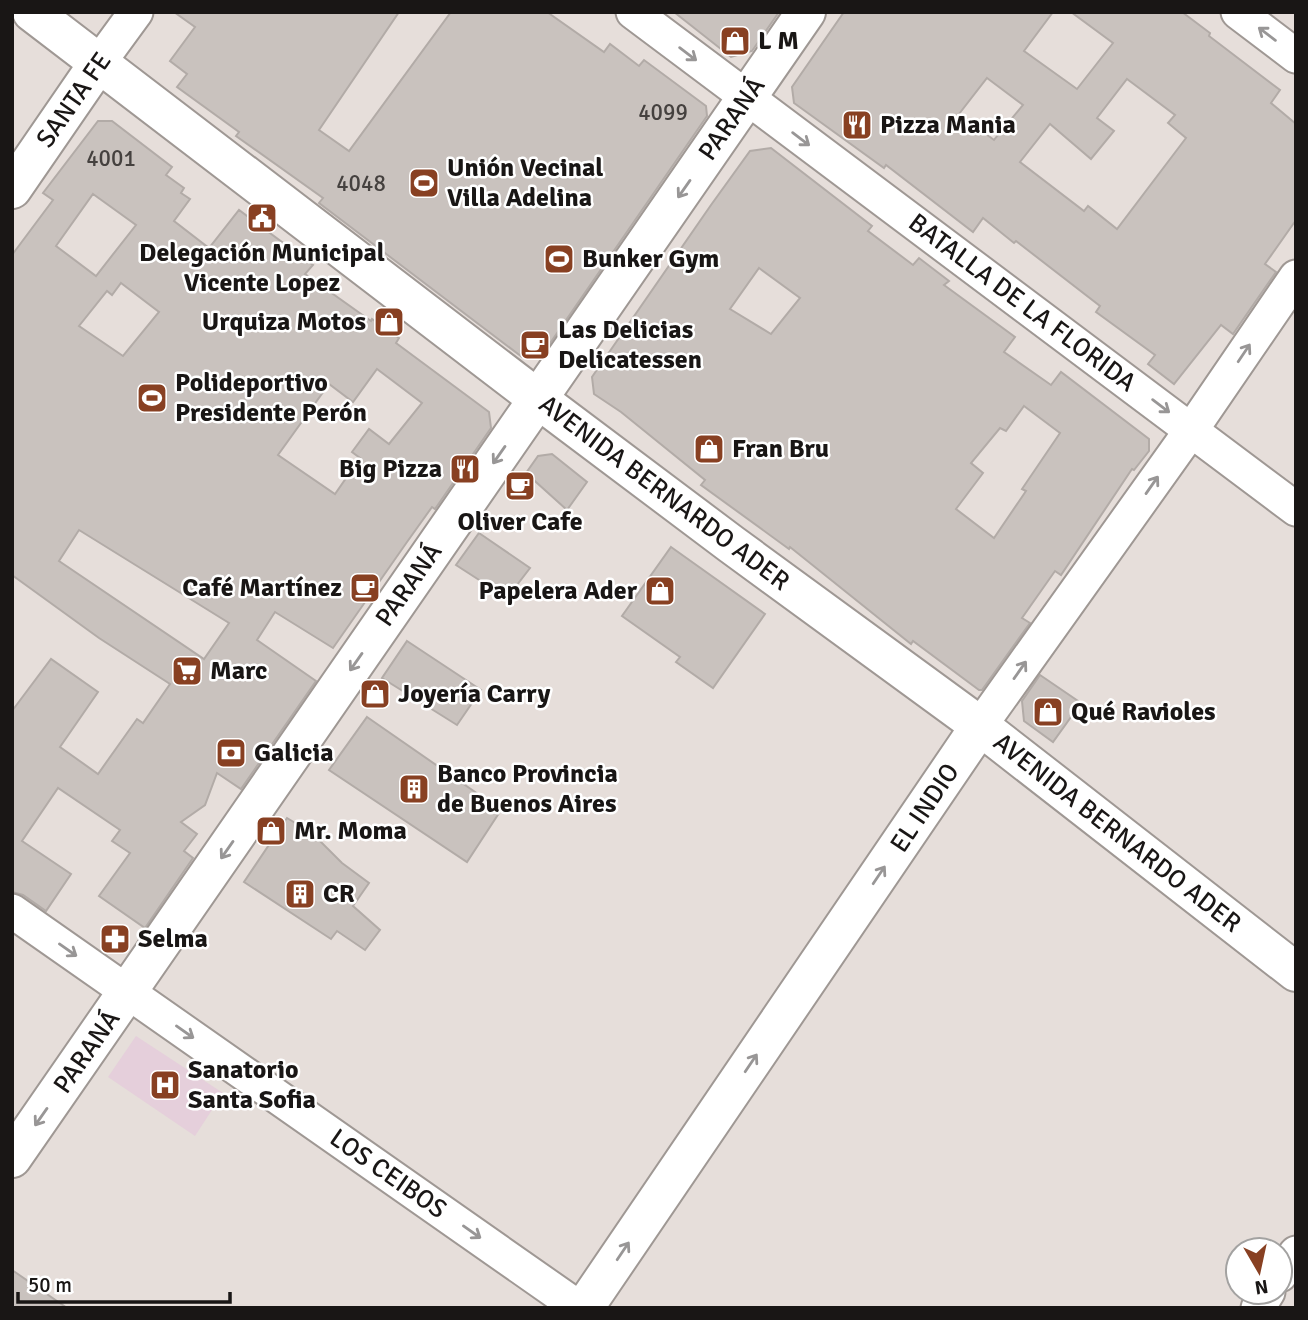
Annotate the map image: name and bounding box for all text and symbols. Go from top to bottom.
shop icon: L M [718,24,752,58]
place label: L M [758,25,799,57]
one-way arrow [1258,27,1277,42]
street label: SANTA FE [30,46,118,154]
one-way arrow [678,46,696,61]
street label: PARANÁ [692,71,772,167]
house number: 4099 [638,98,688,127]
restaurant icon: Pizza Mania [840,108,874,142]
place label: Pizza Mania [880,109,1016,141]
one-way arrow [792,132,810,147]
house number: 4001 [86,144,136,173]
place label: Unión Vecinal Villa Adelina [447,152,603,214]
sports icon: Unión Vecinal Villa Adelina [407,166,441,200]
house number: 4048 [336,169,386,198]
one-way arrow [677,179,691,198]
public building icon: Delegación Municipal Vicente Lopez [245,201,279,235]
street label: BATALLA DE LA FLORIDA [902,207,1142,399]
place label: Delegación Municipal Vicente Lopez [139,237,385,299]
sports icon: Bunker Gym [542,242,576,276]
place label: Bunker Gym [582,243,719,275]
shop icon: Urquiza Motos [372,305,406,339]
place label: Urquiza Motos [202,306,366,338]
place label: Las Delicias Delicatessen [558,314,702,376]
cafe icon: Las Delicias Delicatessen [518,328,552,362]
one-way arrow [1237,343,1251,363]
place label: Polideportivo Presidente Perón [175,367,367,429]
sports icon: Polideportivo Presidente Perón [135,381,169,415]
street label: AVENIDA BERNARDO ADER [532,388,796,598]
one-way arrow [1151,399,1170,414]
shop icon: Fran Bru [692,432,726,466]
place label: Fran Bru [732,433,829,465]
one-way arrow [492,445,506,464]
restaurant icon: Big Pizza [448,452,482,486]
place label: Big Pizza [339,453,442,485]
cafe icon: Oliver Cafe [503,469,537,503]
one-way arrow [1145,476,1159,495]
place label: Oliver Cafe [457,506,583,538]
street label: PARANÁ [369,537,449,633]
cafe icon: Café Martínez [348,571,382,605]
place label: Café Martínez [182,572,342,604]
shop icon: Papelera Ader [643,574,677,608]
place label: Papelera Ader [478,575,638,607]
one-way arrow [349,652,363,672]
supermarket icon: Marc [170,654,204,688]
place label: Marc [210,655,267,687]
one-way arrow [1012,661,1027,680]
shop icon: Joyería Carry [358,677,392,711]
place label: Joyería Carry [398,678,550,710]
shop icon: Qué Ravioles [1031,695,1065,729]
place label: Qué Ravioles [1071,696,1216,728]
street label: AVENIDA BERNARDO ADER [987,726,1247,940]
bank icon: Galicia [214,736,248,770]
place label: Galicia [254,737,334,769]
street label: EL INDIO [884,757,966,859]
place label: Banco Provincia de Buenos Aires [437,758,618,820]
building icon: Banco Provincia de Buenos Aires [397,772,431,806]
shop icon: Mr. Moma [254,814,288,848]
place label: Mr. Moma [294,815,407,847]
one-way arrow [220,840,234,859]
one-way arrow [872,866,886,885]
building icon: CR [283,877,317,911]
place label: CR [323,878,355,910]
pharmacy icon: Selma [98,922,132,956]
place label: Selma [138,923,208,955]
one-way arrow [58,943,77,957]
street label: PARANÁ [47,1004,127,1100]
one-way arrow [175,1025,194,1039]
place label: Sanatorio Santa Sofia [188,1054,316,1116]
one-way arrow [744,1054,758,1073]
hospital icon: Sanatorio Santa Sofia [148,1068,182,1102]
one-way arrow [34,1107,48,1126]
street label: LOS CEIBOS [323,1122,453,1226]
one-way arrow [462,1225,481,1240]
north arrow [1224,1236,1294,1306]
one-way arrow [616,1242,630,1261]
scale bar [18,1260,229,1304]
text: 50 m [28,1272,72,1298]
text: N [1253,1274,1270,1300]

